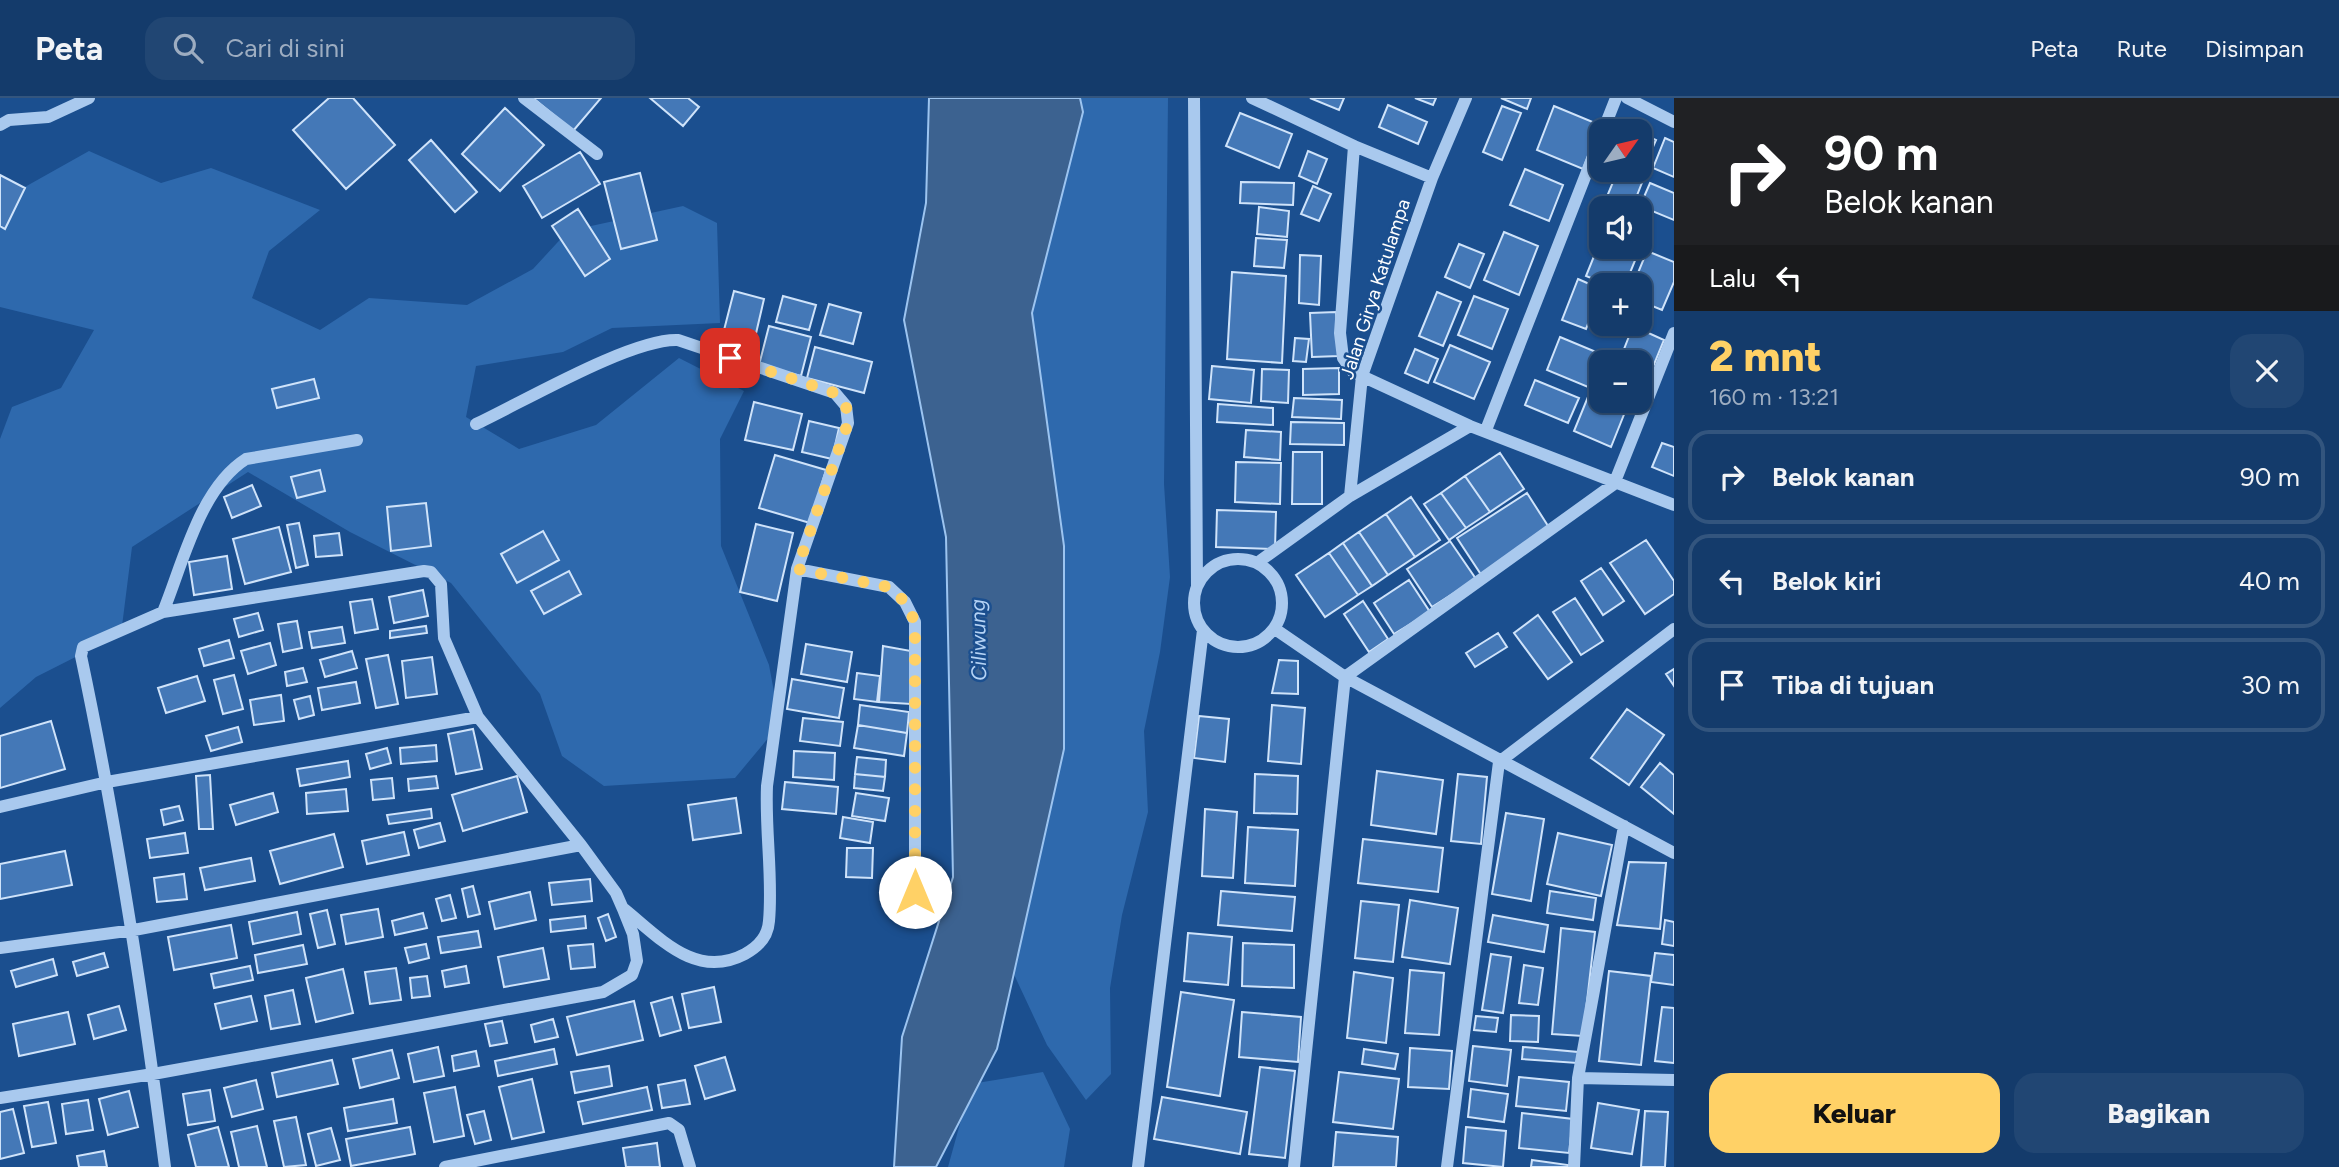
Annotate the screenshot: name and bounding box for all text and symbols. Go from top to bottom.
search box [145,17,635,80]
text: Peta [35,29,103,68]
icon: search [169,29,207,67]
text: Cari di sini [225,32,345,64]
text: Peta [2030,34,2078,63]
text: Rute [2116,34,2167,63]
text: Disimpan [2205,34,2304,63]
north arrow [1589,119,1652,182]
map controls [1589,119,1652,413]
text: 90 m [1824,123,1939,182]
icon: right [1709,126,1800,217]
text: Belok kanan [1824,183,1994,221]
street label: Jalan Girya Katulampa [1335,196,1415,382]
button: sound [1589,196,1652,259]
icon: left [1770,259,1808,297]
text: Lalu [1709,262,1756,294]
button: + [1589,273,1652,336]
pin [700,328,760,388]
text: 2 mnt [1709,331,1822,382]
button: close [2230,334,2304,408]
icon: arrive [711,339,749,377]
button: − [1589,350,1652,413]
text: 160 m · 13:21 [1709,383,1839,411]
icon: right [1713,458,1751,496]
text: Belok kanan [1772,461,1915,493]
text: 90 m [2240,461,2300,493]
icon: left [1713,562,1751,600]
text: Belok kiri [1772,565,1881,597]
text: 40 m [2239,565,2300,597]
water label: Ciliwung [965,599,991,681]
icon: arrive [1713,666,1751,704]
text: Tiba di tujuan [1772,669,1934,701]
text: 30 m [2241,669,2300,701]
position arrow [878,855,952,929]
button: Keluar [1709,1073,2000,1153]
button: Bagikan [2014,1073,2304,1153]

